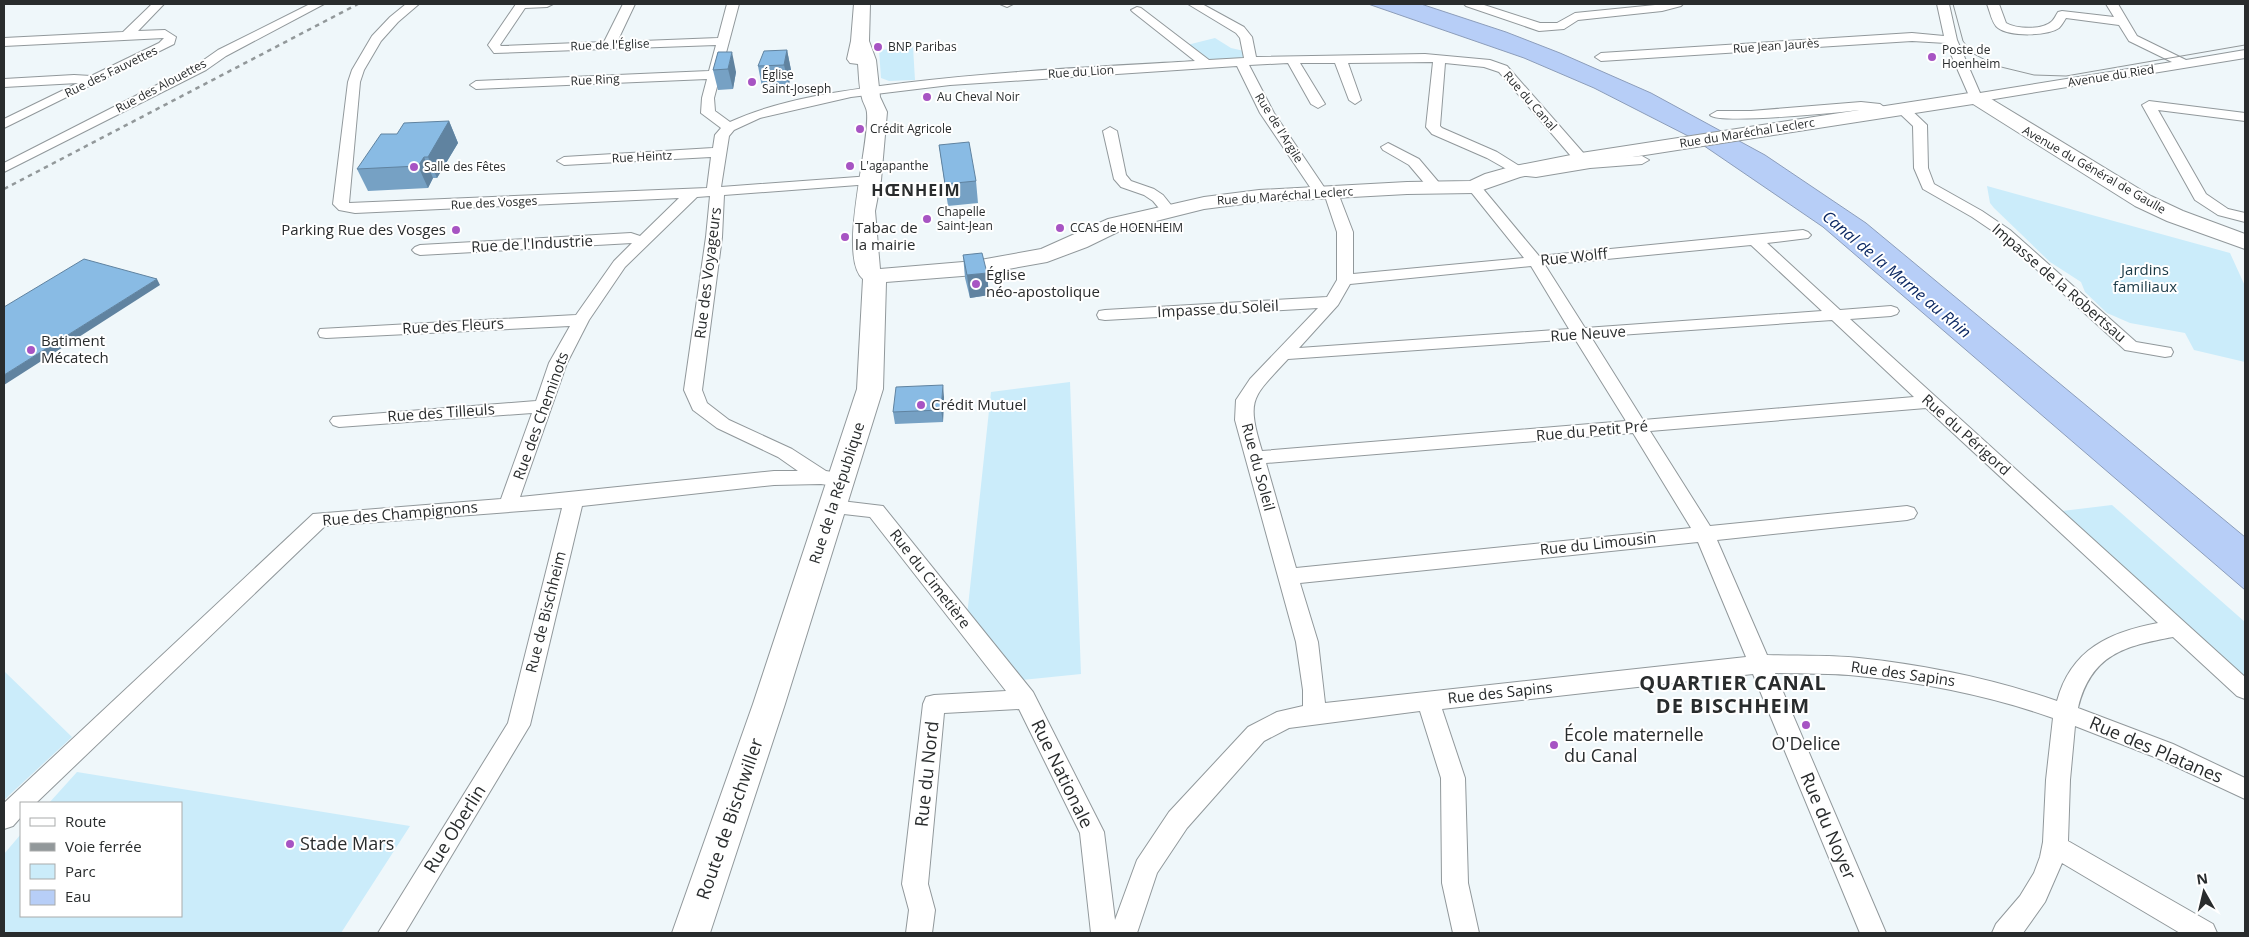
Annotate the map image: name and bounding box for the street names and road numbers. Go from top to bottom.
street label: Rue Jean Jaurès [1732,34,1820,57]
street label: Rue de l'Église [570,35,650,54]
street label: Rue des Fauvettes [61,42,160,101]
street label: Rue des Alouettes [112,54,209,117]
street label: Avenue du Ried [2067,60,2155,91]
street label: Rue du Lion [1047,61,1115,82]
street label: Rue du Canal [1500,67,1561,134]
street label: Rue Ring [570,70,620,89]
street label: Rue de l'Argile [1251,90,1308,166]
street label: Rue du Maréchal Leclerc [1678,113,1816,152]
street label: Avenue du Général de Gaulle [2020,122,2169,218]
street label: Rue Heintz [611,146,673,167]
street label: Rue du Maréchal Leclerc [1216,182,1354,209]
street label: Rue des Vosges [450,192,538,213]
street label: Rue des Voyageurs [689,206,725,340]
street label: Impasse de la Robertsau [1988,218,2131,346]
street label: Rue de l'Industrie [471,230,593,256]
street label: Rue Wolff [1539,242,1609,269]
street label: Impasse du Soleil [1157,295,1279,321]
street label: Rue des Fleurs [402,312,504,338]
street label: Rue Neuve [1550,320,1626,346]
street label: Rue des Cheminots [508,349,573,482]
street label: Rue du Périgord [1918,389,2015,479]
street label: Rue des Tilleuls [387,398,495,426]
street label: Rue du Petit Pré [1535,415,1649,445]
street label: Rue de la République [804,419,868,566]
street label: Rue du Soleil [1238,421,1280,513]
street label: Rue des Champignons [321,496,478,530]
street label: Rue du Cimetière [886,525,976,632]
street label: Rue du Limousin [1539,527,1657,559]
street label: Rue de Bischheim [520,549,570,675]
street label: Rue des Sapins [1850,656,1957,690]
street label: Rue des Sapins [1446,677,1553,707]
street label: Rue des Platanes [2086,710,2227,788]
street label: Rue Nationale [1026,715,1100,832]
street label: Rue du Nord [909,720,944,828]
street label: Route de Bischwiller [690,734,768,903]
street label: Rue du Noyer [1795,768,1863,884]
street label: Rue Oberlin [418,780,491,877]

